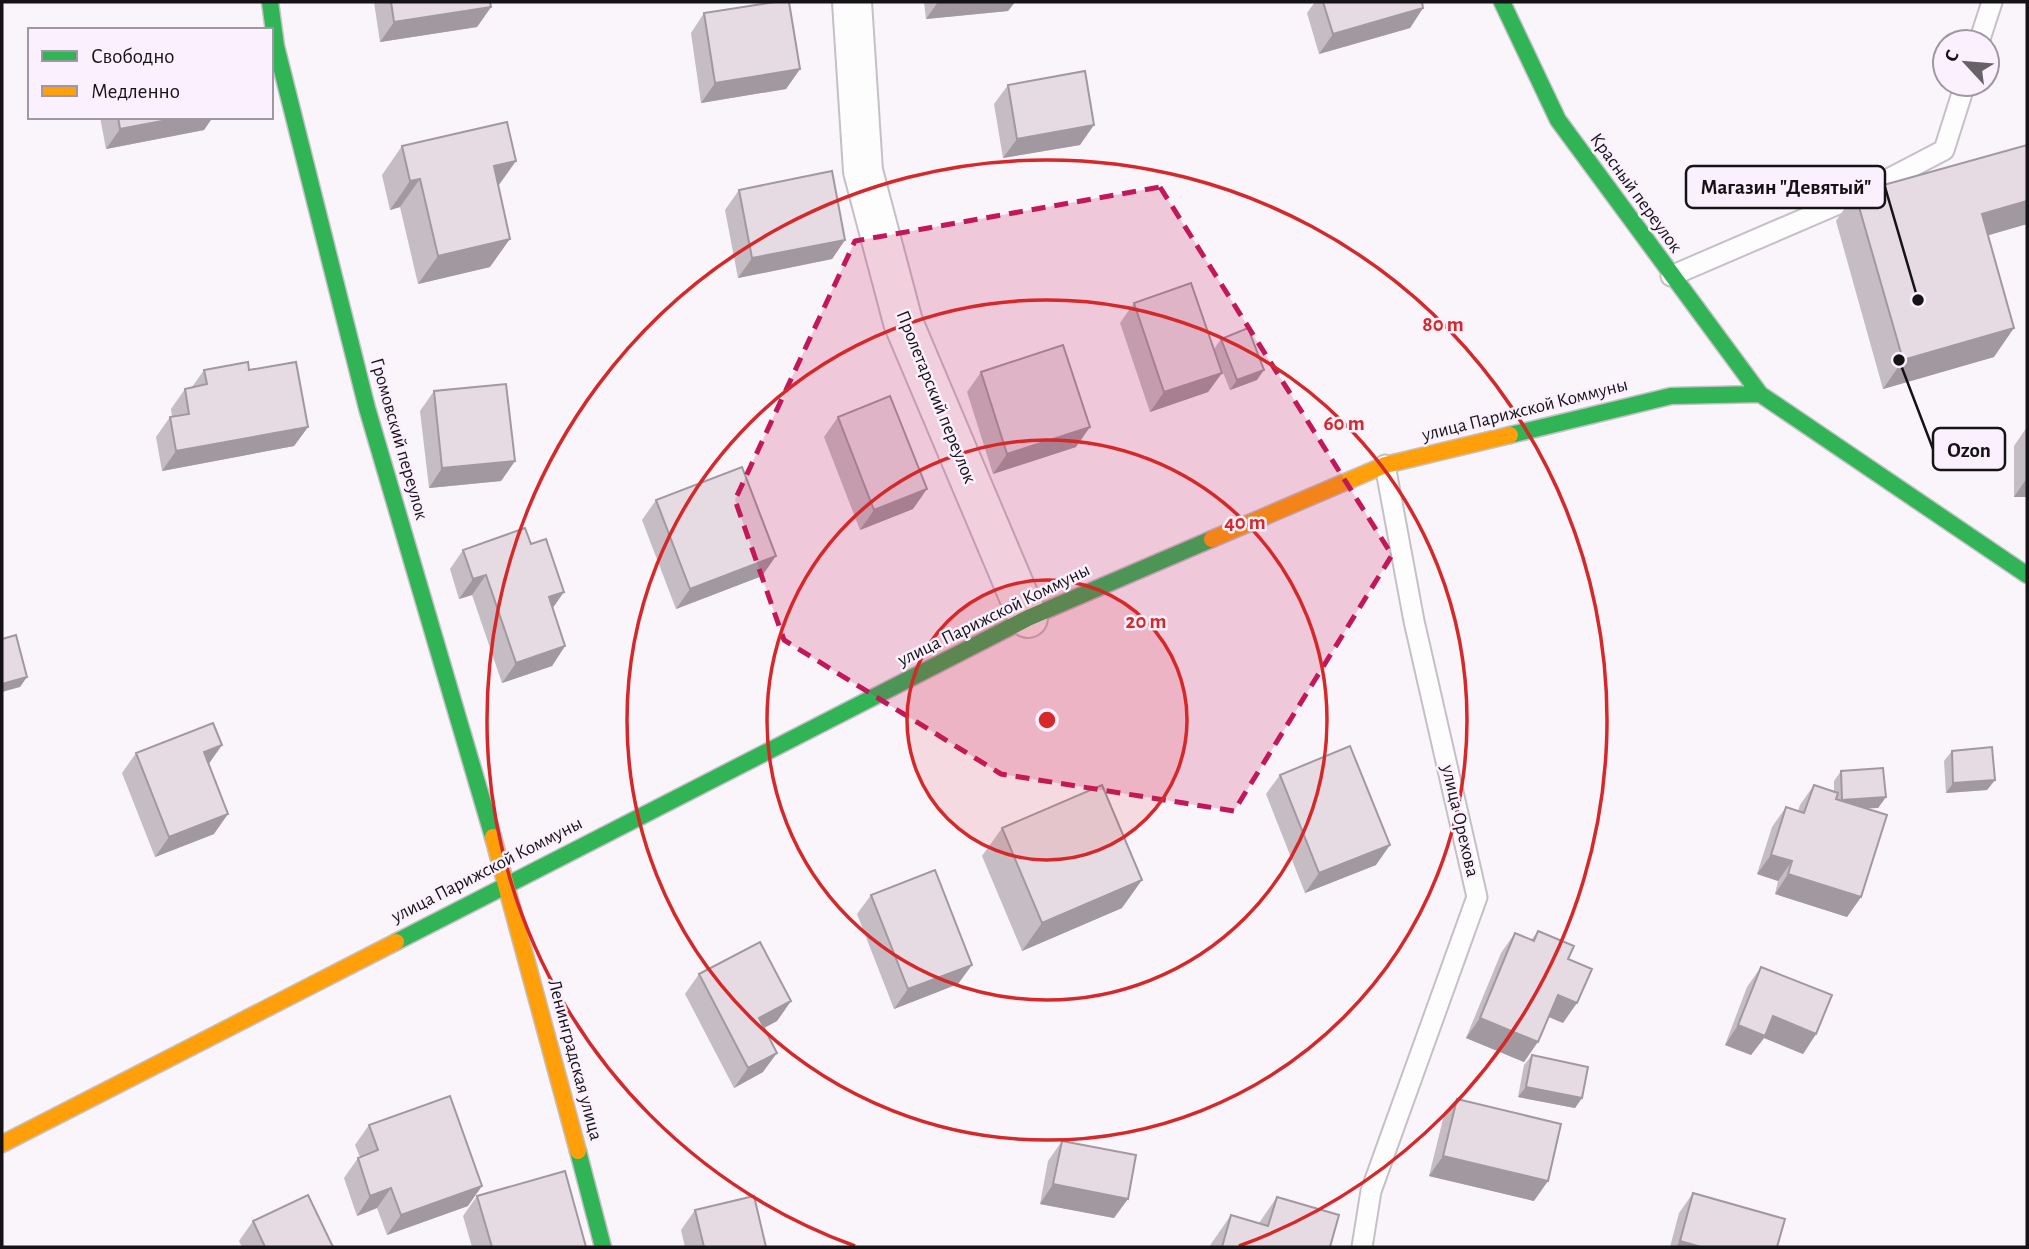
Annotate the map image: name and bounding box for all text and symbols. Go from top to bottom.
legend [28,28,273,119]
north arrow [1931,28,2001,98]
text: Свободно [91,46,175,67]
text: С [1941,47,1963,65]
text: Медленно [91,81,180,102]
street label: Красный переулок [1586,130,1686,257]
callout: Магазин "Девятый" [1686,166,1885,208]
text: Магазин "Девятый" [1701,177,1871,198]
street label: Пролетарский переулок [893,308,979,486]
text: 80 m [1422,314,1464,335]
street label: Громовский переулок [367,356,431,522]
street label: улица Парижской Коммуны [1419,375,1630,445]
text: 60 m [1323,413,1365,434]
callout: Ozon [1933,428,2005,470]
text: Ozon [1947,440,1991,461]
text: 40 m [1224,512,1266,533]
street label: улица Парижской Коммуны [894,560,1093,670]
text: 20 m [1126,611,1166,632]
centre of rings [1035,708,1059,732]
street label: улица Орехова [1438,762,1482,879]
street label: улица Парижской Коммуны [388,814,585,927]
street label: Ленинградская улица [544,978,606,1143]

